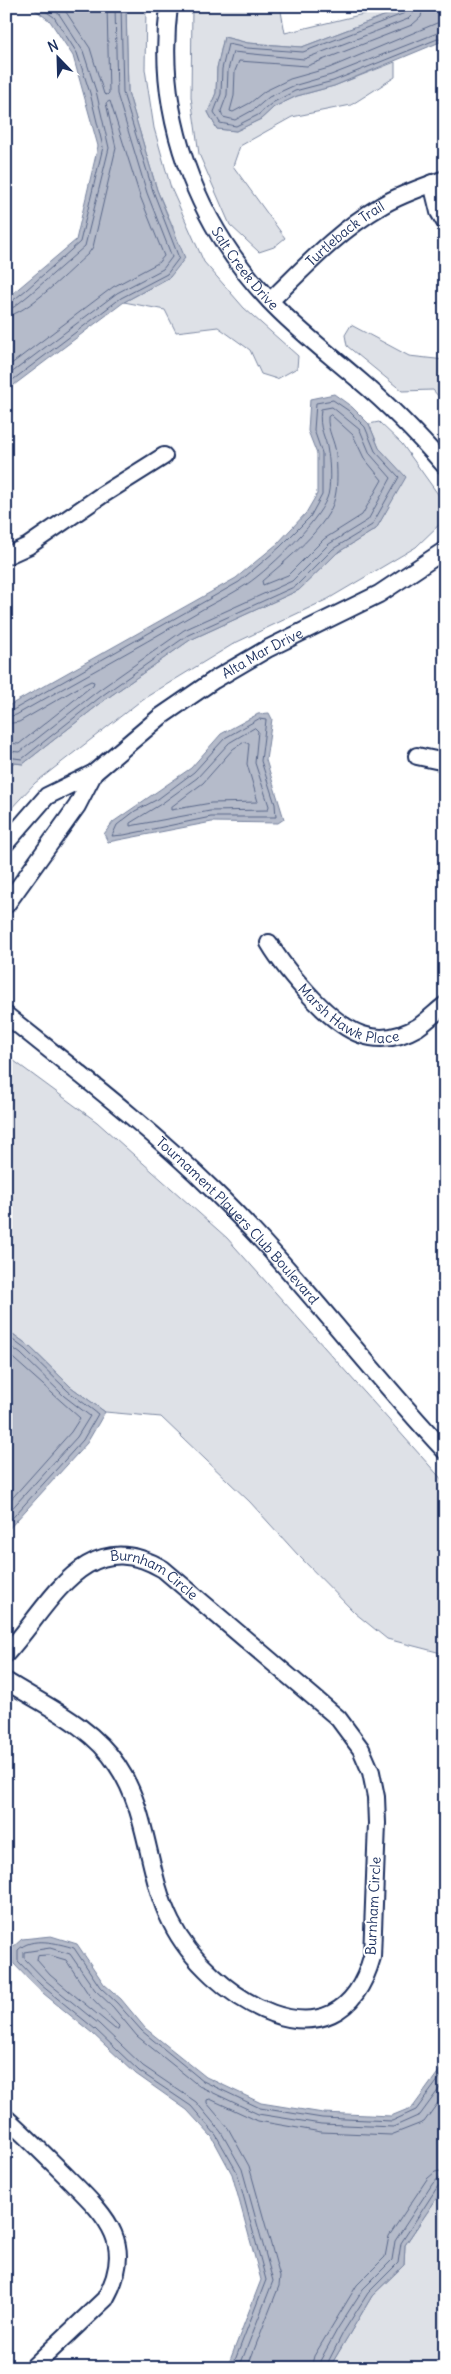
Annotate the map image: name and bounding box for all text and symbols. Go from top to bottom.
north arrow [32,32,82,82]
text: N [45,36,61,56]
street label: Turtleback Trail [302,197,387,270]
street label: Salt Creek Drive [208,224,283,314]
street label: Alta Mar Drive [218,624,306,682]
street label: Marsh Hawk Place [294,980,401,1047]
street label: Tournament Players Club Boulevard [152,1133,323,1308]
street label: Burnham Circle [109,1546,202,1604]
street label: Burnham Circle [361,1856,385,1956]

